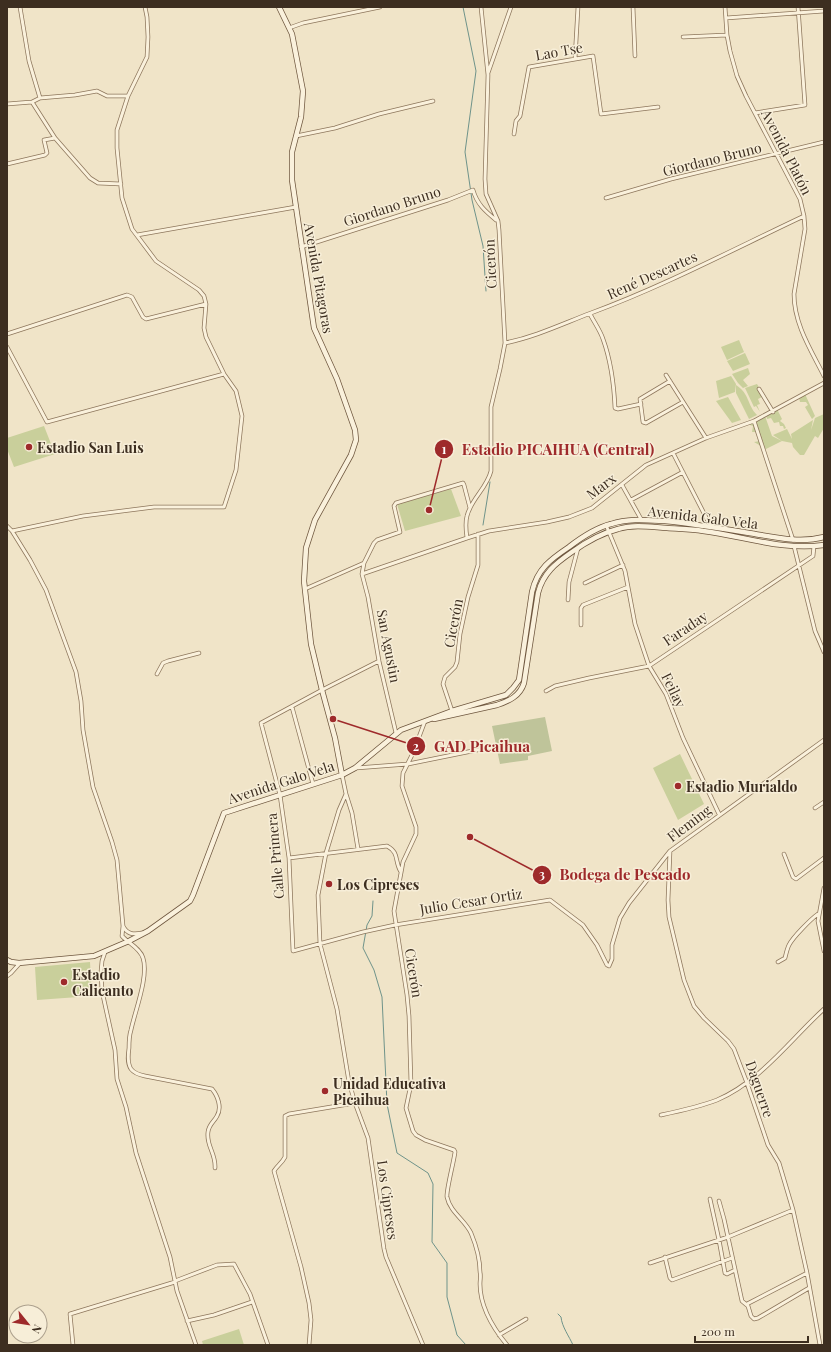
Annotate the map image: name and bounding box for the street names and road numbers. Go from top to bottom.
street label: Lao Tse [534,37,584,65]
street label: Avenida Platón [757,105,817,199]
street label: Giordano Bruno [661,137,764,180]
street label: Giordano Bruno [341,181,443,231]
street label: Avenida Pitagoras [300,220,338,335]
street label: Cicerón [479,238,501,289]
street label: René Descartes [604,247,700,303]
street label: Marx [582,468,620,503]
street label: Avenida Galo Vela [646,501,759,533]
street label: Cicerón [439,596,467,649]
street label: Faraday [659,606,711,650]
street label: San Agustin [373,608,406,685]
street label: Feilay [657,669,691,711]
street label: Avenida Galo Vela [224,756,337,808]
street label: Fleming [663,800,716,846]
street label: Calle Primera [262,812,288,900]
street label: Julio Cesar Ortiz [417,883,524,919]
street label: Cicerón [401,947,427,1000]
street label: Daguerre [741,1058,779,1120]
street label: Los Cipreses [373,1159,403,1241]

